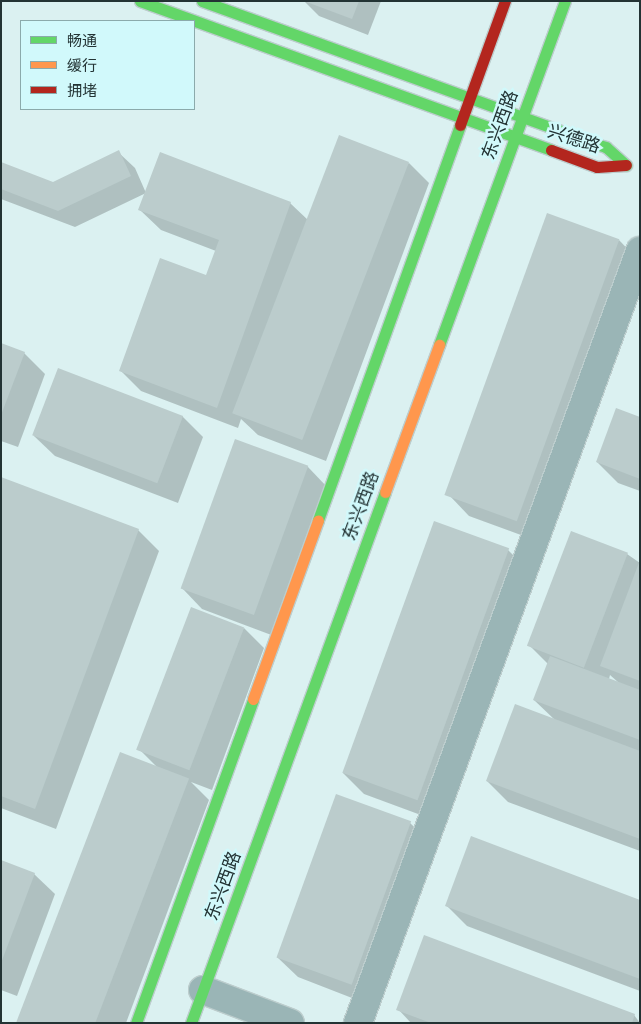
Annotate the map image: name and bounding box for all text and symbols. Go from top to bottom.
legend [20,20,195,110]
text: 畅通 [67,32,97,50]
text: 缓行 [67,57,97,75]
text: 拥堵 [67,82,97,100]
street label: 东兴西路 [478,87,522,163]
street label: 兴德路 [545,120,603,158]
street label: 东兴西路 [339,468,383,544]
street label: 东兴西路 [201,848,245,924]

